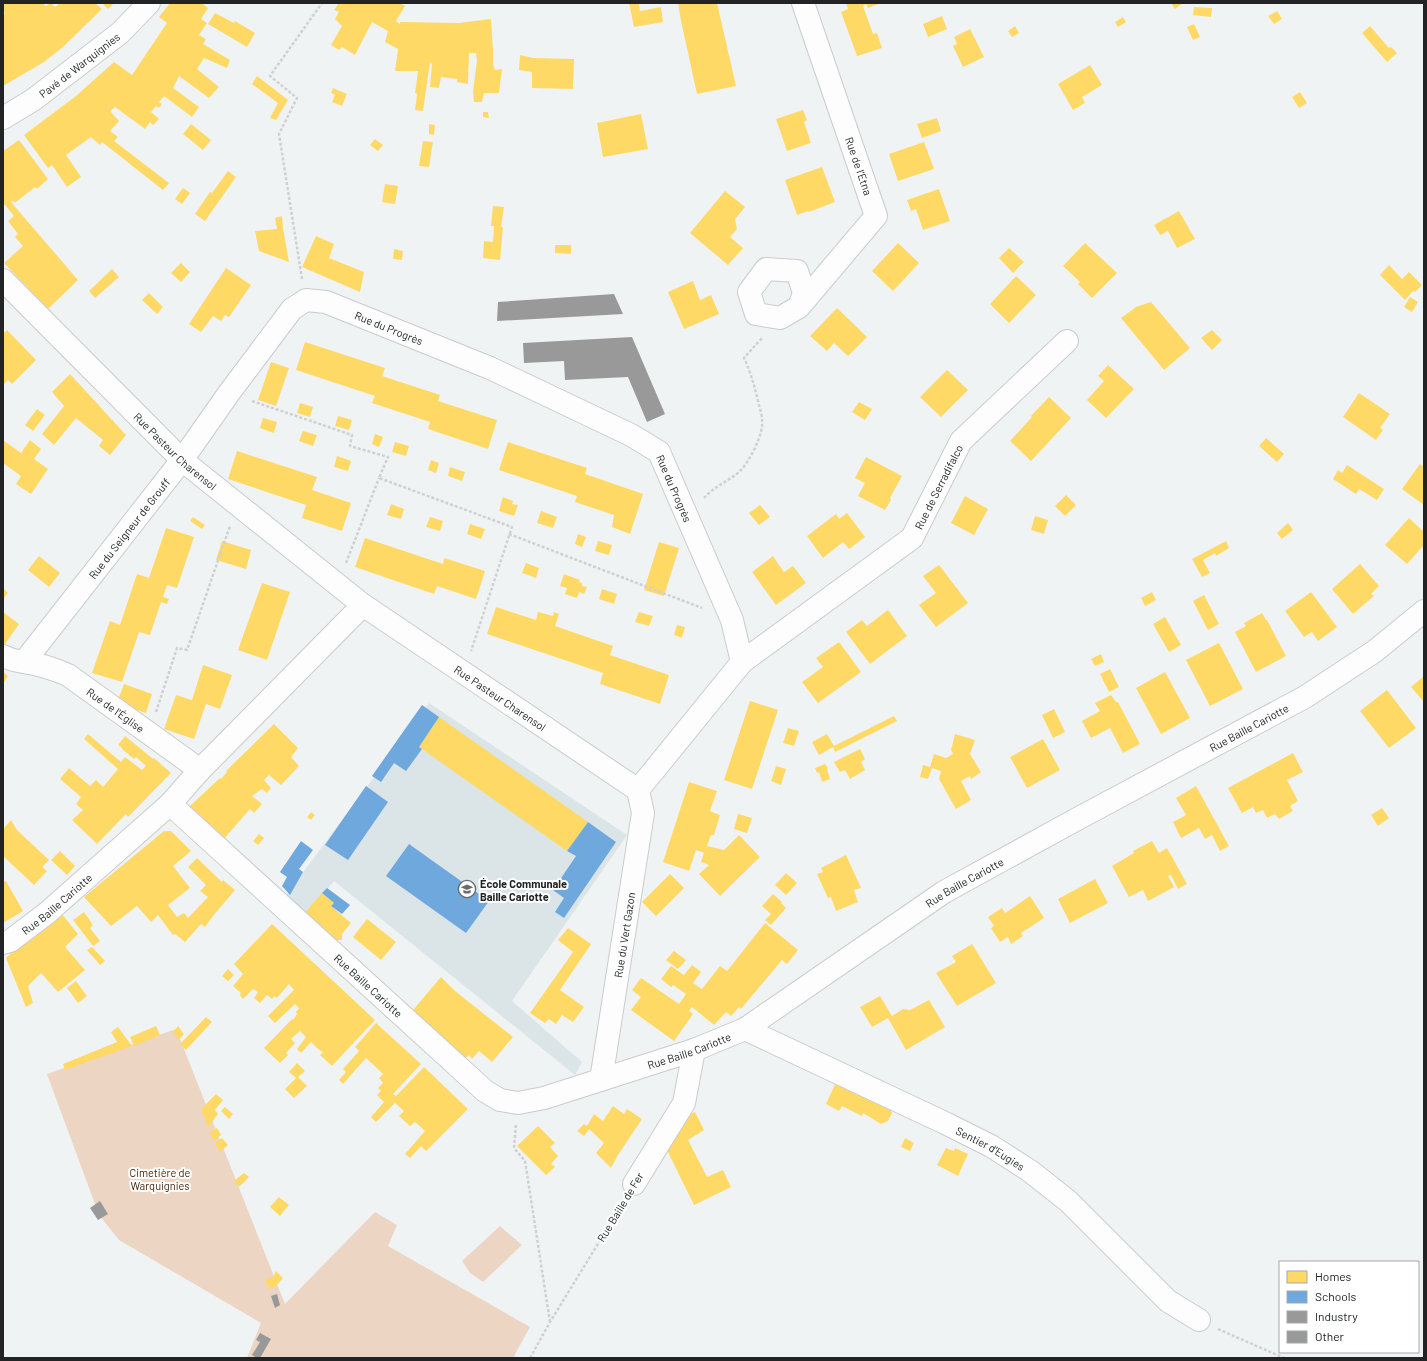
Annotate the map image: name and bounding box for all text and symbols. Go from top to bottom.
street label: Pavé de Warquignies [36,29,122,100]
street label: Rue de l'Etna [843,135,875,197]
street label: Rue du Progrès [353,308,425,347]
street label: Rue Pasteur Charensol [132,410,220,492]
street label: Rue de Serradifalco [911,442,965,531]
street label: Rue du Progrès [654,452,695,524]
street label: Rue du Seigneur de Grouff [85,475,172,581]
street label: Rue Pasteur Charensol [452,662,549,733]
street label: Rue de l'Église [85,684,147,735]
street label: Rue Baille Cariotte [1207,701,1291,754]
street label: Rue Baille Cariotte [923,854,1005,910]
street label: Rue Baille Cariotte [19,870,94,937]
place label: École Communale Baille Cariotte [480,877,567,903]
school or university icon: École Communale Baille Cariotte [457,879,477,899]
street label: Rue du Vert Gazon [611,891,637,978]
street label: Rue Baille Cariotte [332,951,406,1020]
street label: Rue Baille Cariotte [646,1029,733,1071]
street label: Sentier d'Eugies [954,1123,1027,1173]
park label: Cimetière de Warquignies [130,1166,191,1192]
street label: Rue Baille de Fer [594,1170,646,1244]
legend [1279,1261,1419,1353]
text: Homes [1315,1269,1352,1283]
text: Schools [1315,1289,1356,1303]
text: Industry [1315,1309,1358,1323]
text: Other [1315,1329,1345,1343]

